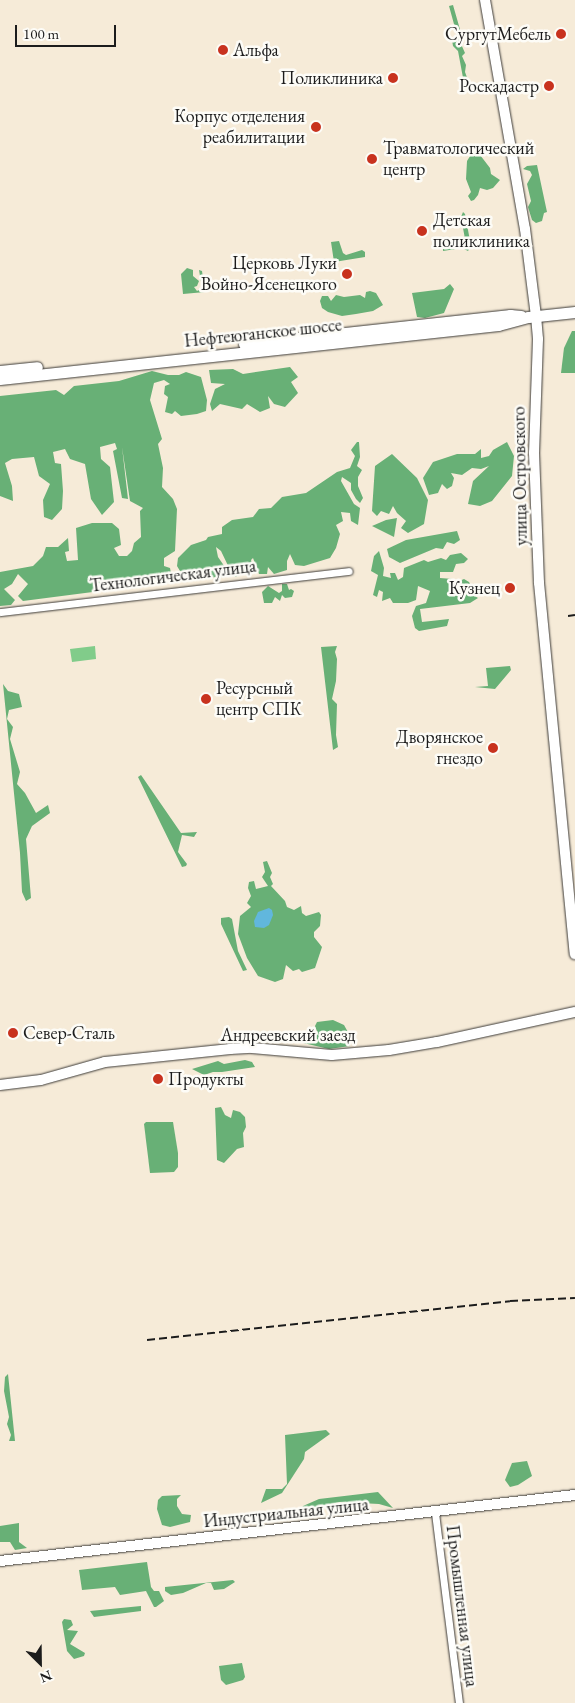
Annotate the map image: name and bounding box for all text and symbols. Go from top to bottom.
scale bar [18,15,119,47]
place label: СургутМебель [445,23,551,45]
text: 100 m [23,24,59,43]
marker: СургутМебель [555,28,567,40]
place label: Альфа [233,39,279,61]
marker: Альфа [217,44,229,56]
place label: Поликлиника [280,67,383,89]
marker: Поликлиника [387,72,399,84]
place label: Роскадастр [459,75,539,97]
marker: Роскадастр [543,80,555,92]
place label: Корпус отделения реабилитации [174,106,305,148]
marker: Корпус отделения реабилитации [309,120,323,134]
place label: Травматологический центр [383,138,534,180]
marker: Травматологический центр [365,152,379,166]
place label: Детская поликлиника [433,210,530,252]
marker: Детская поликлиника [415,224,429,238]
place label: Церковь Луки Войно-Ясенецкого [201,253,337,296]
marker: Церковь Луки Войно-Ясенецкого [341,268,353,280]
street label: Нефтеюганское шоссе [183,314,343,352]
street label: улица Островского [508,406,532,546]
street label: Технологическая улица [89,555,257,597]
place label: Кузнец [449,577,500,599]
marker: Кузнец [504,582,516,594]
place label: Ресурсный центр СПК [216,678,302,721]
marker: Ресурсный центр СПК [200,693,212,705]
place label: Дворянское гнездо [396,727,483,770]
marker: Дворянское гнездо [487,742,499,754]
place label: Север-Сталь [23,1022,115,1044]
street label: Андреевский заезд [221,1024,355,1046]
marker: Север-Сталь [7,1027,19,1039]
place label: Продукты [168,1068,244,1090]
marker: Продукты [152,1073,164,1085]
street label: Индустриальная улица [202,1494,370,1532]
street label: Промышленная улица [441,1524,483,1688]
north arrow [15,1638,65,1688]
text: N [37,1666,55,1687]

